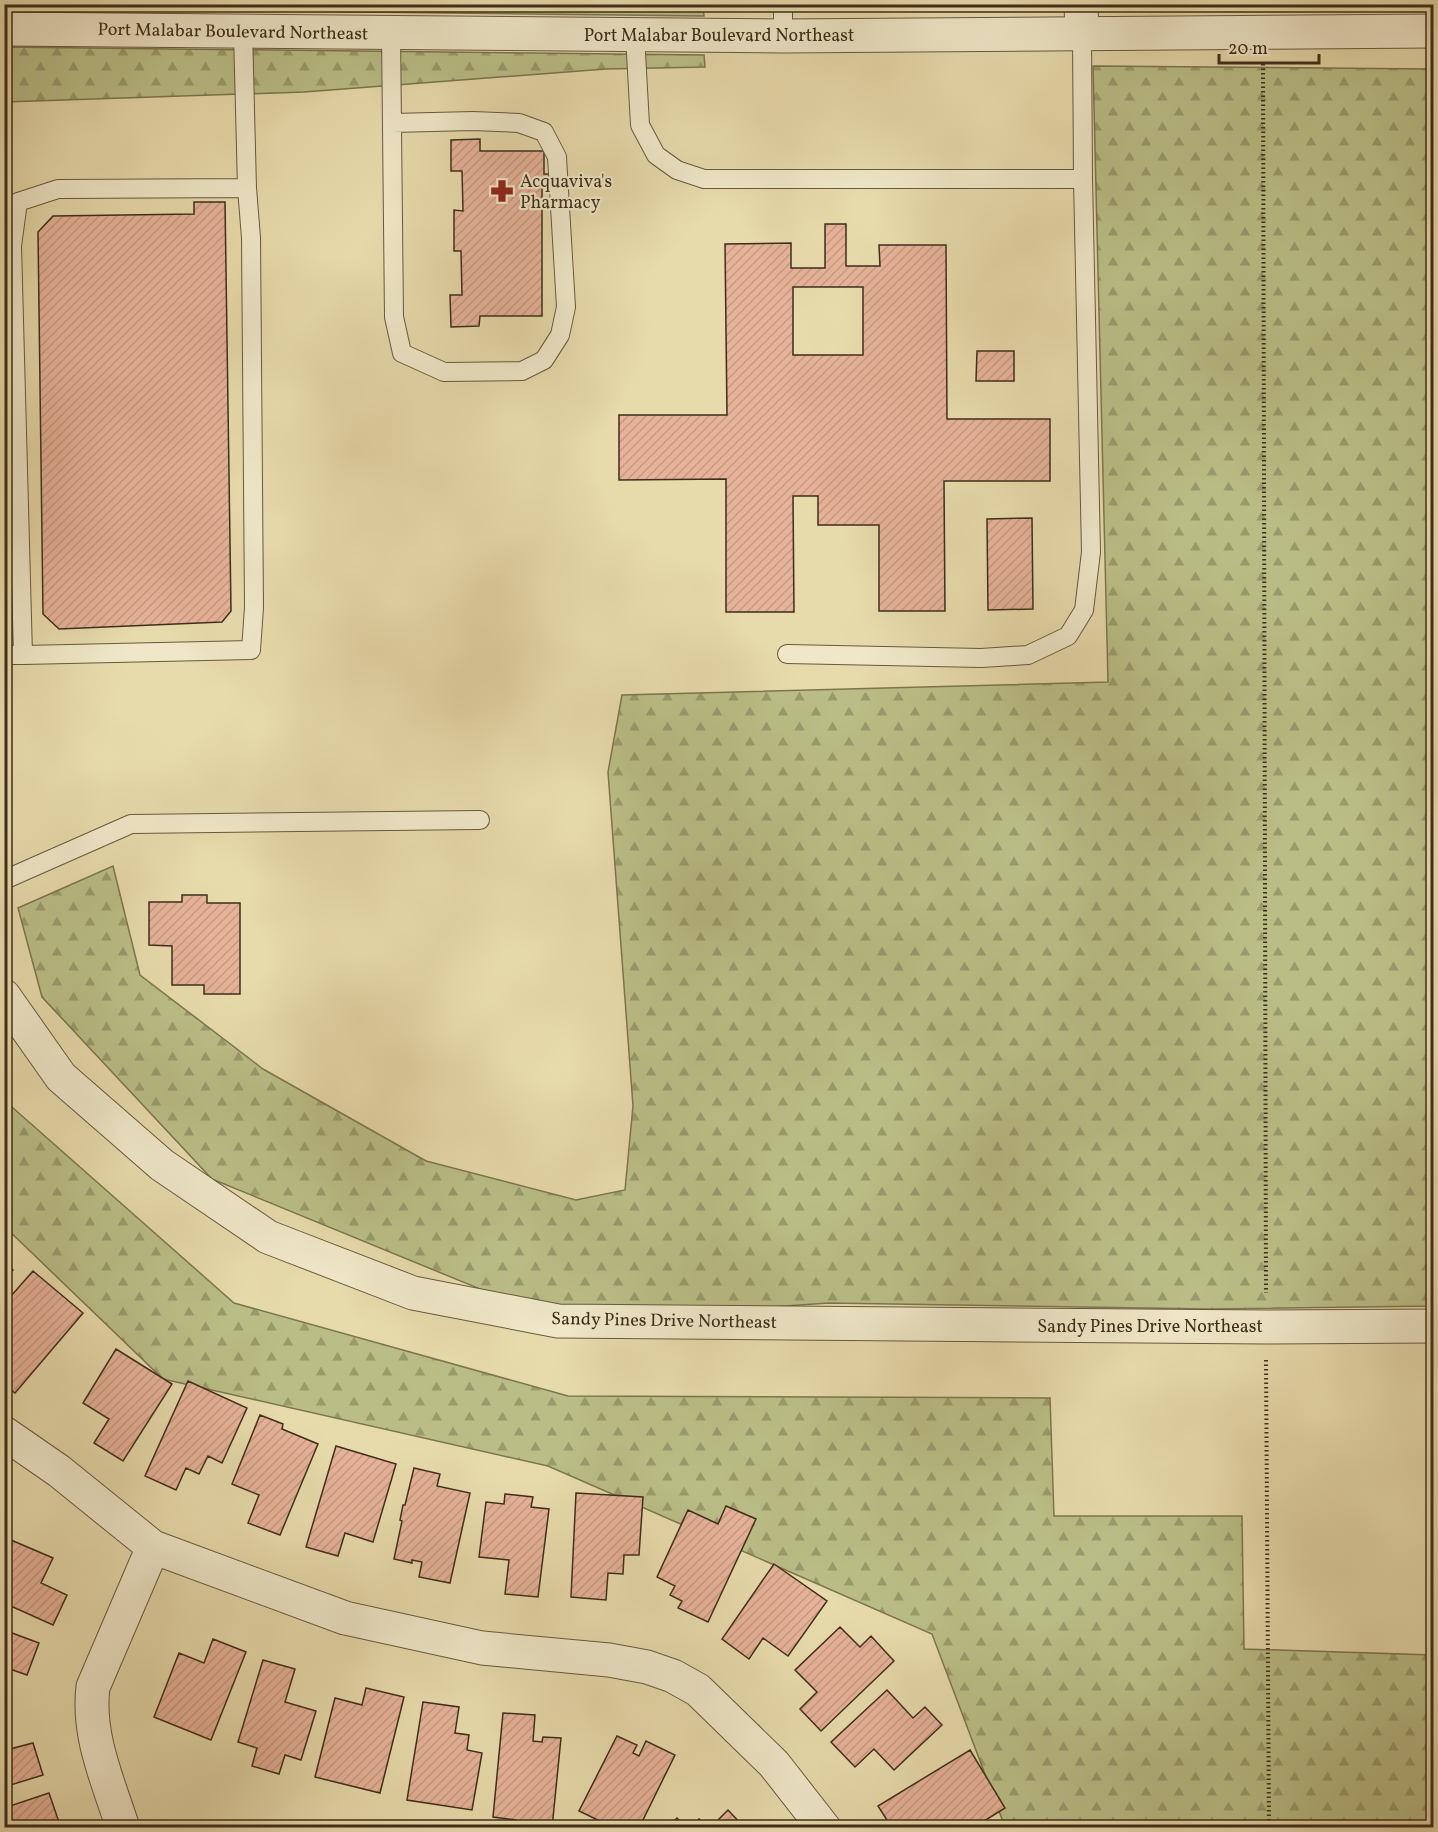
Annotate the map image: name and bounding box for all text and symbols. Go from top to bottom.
street label: Port Malabar Boulevard Northeast [97,18,368,47]
street label: Port Malabar Boulevard Northeast [584,24,854,49]
scale bar [1219,27,1320,65]
text: 20 m [1228,37,1268,62]
place label: Acquaviva's Pharmacy [520,170,612,216]
pharmacy icon: Acquaviva's Pharmacy [489,178,515,204]
street label: Sandy Pines Drive Northeast [551,1307,777,1336]
street label: Sandy Pines Drive Northeast [1037,1315,1263,1340]

